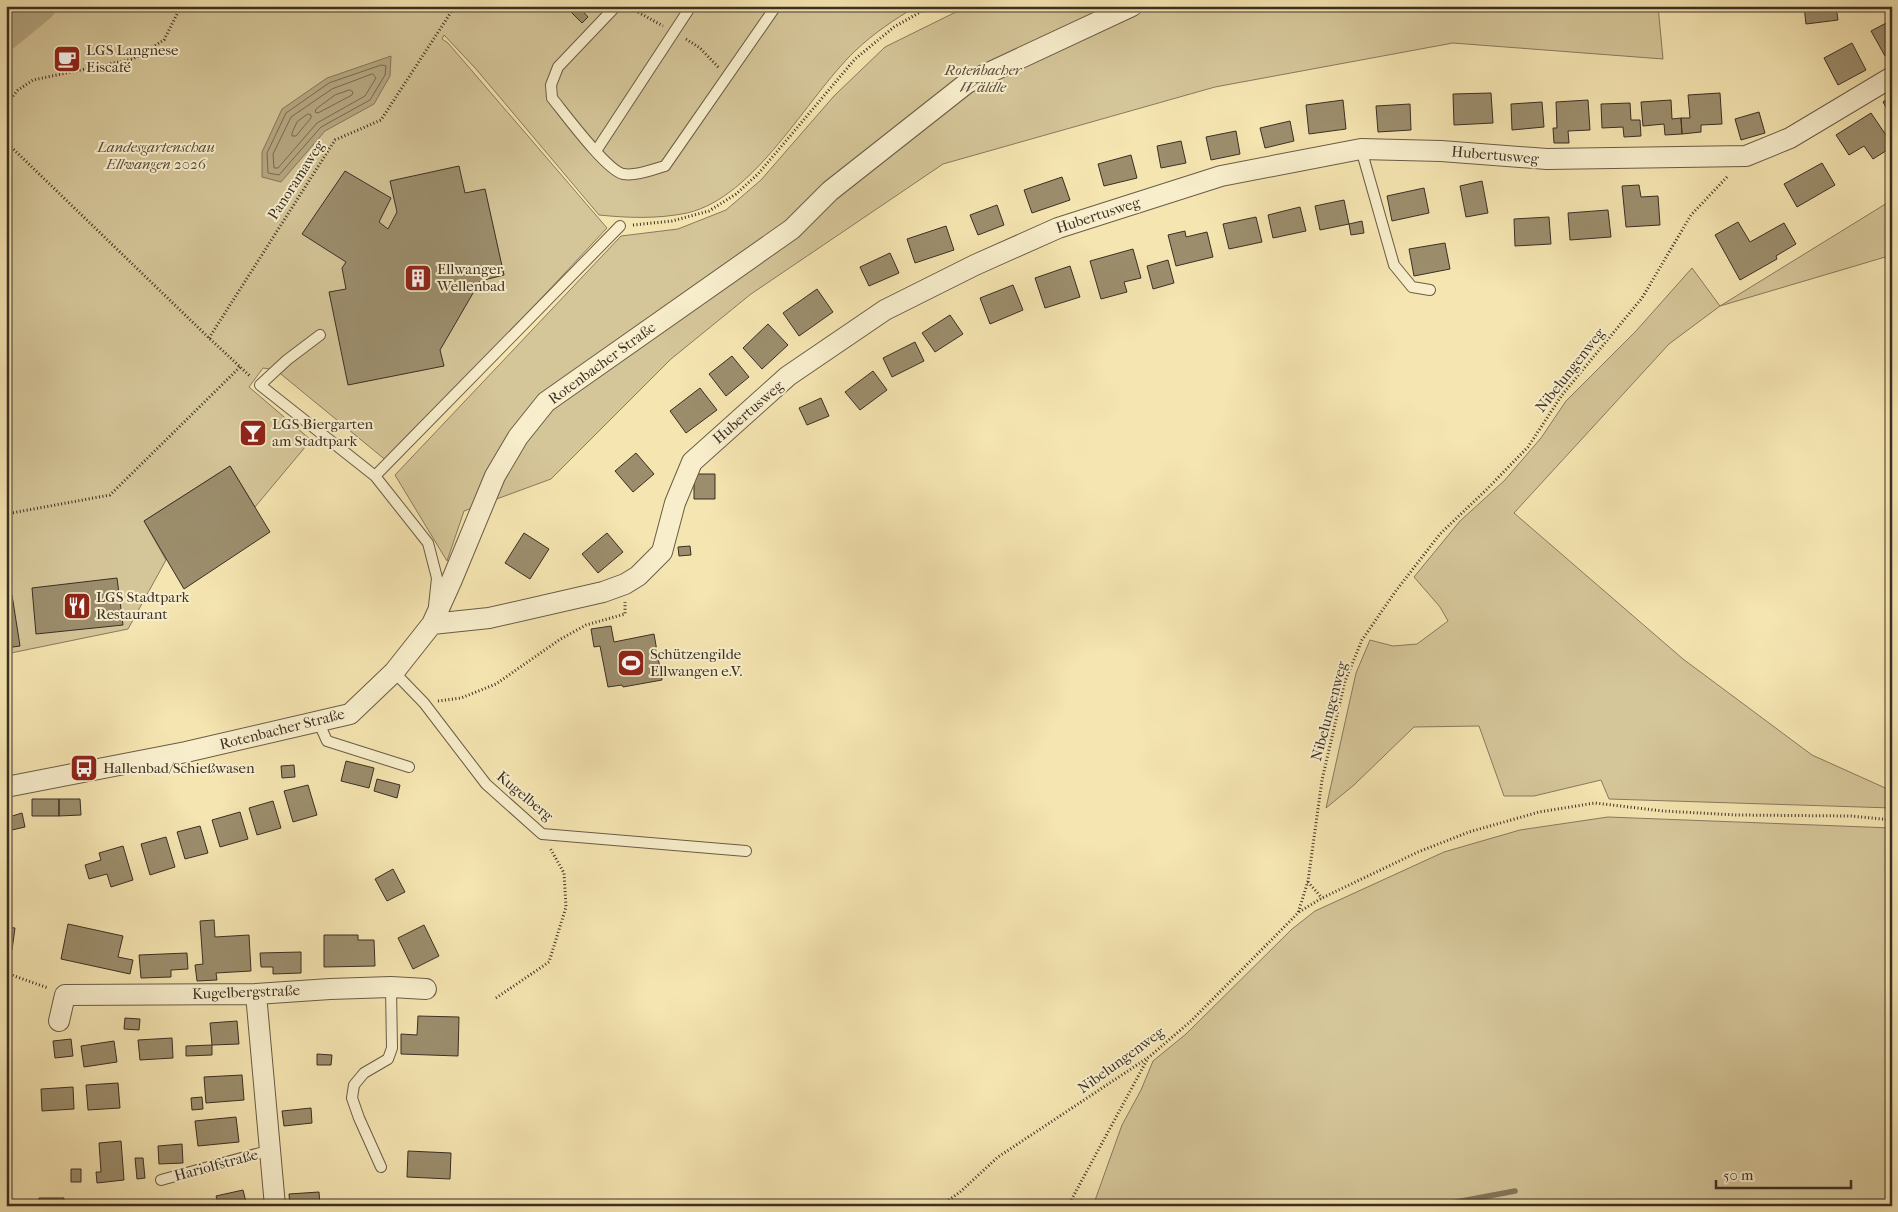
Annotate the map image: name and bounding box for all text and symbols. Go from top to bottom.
place label: LGS Langnese Eiscafé [86,41,179,76]
cafe icon: LGS Langnese Eiscafé [52,44,82,74]
park label: Rotenbacher Wäldle [944,61,1023,96]
street label: Panoramaweg [264,136,329,223]
park label: Landesgartenschau Ellwangen 2026 [96,138,215,173]
street label: Hubertusweg [1451,142,1540,168]
street label: Hubertusweg [1054,193,1143,237]
place label: Ellwanger Wellenbad [436,260,506,295]
building icon: Ellwanger Wellenbad [403,263,433,293]
street label: Rotenbacher Straße [545,318,660,408]
street label: Nibelungenweg [1531,323,1609,416]
street label: Hubertusweg [709,376,788,448]
place label: LGS Biergarten am Stadtpark [272,415,374,450]
bar icon: LGS Biergarten am Stadtpark [238,418,268,448]
place label: LGS Stadtpark Restaurant [96,588,189,623]
restaurant icon: LGS Stadtpark Restaurant [62,591,92,621]
place label: Schützengilde Ellwangen e.V. [650,645,742,680]
sports icon: Schützengilde Ellwangen e.V. [616,648,646,678]
street label: Nibelungenweg [1307,658,1351,763]
street label: Rotenbacher Straße [218,705,347,753]
bus stop icon: Hallenbad/Schießwasen [69,753,99,783]
place label: Hallenbad/Schießwasen [103,759,255,777]
street label: Kugelberg [493,767,558,825]
street label: Kugelbergstraße [192,981,301,1003]
street label: Nibelungenweg [1074,1022,1168,1097]
street label: Hariolfstraße [172,1145,260,1185]
scale bar [1716,1157,1850,1189]
text: 50 m [1723,1166,1754,1184]

